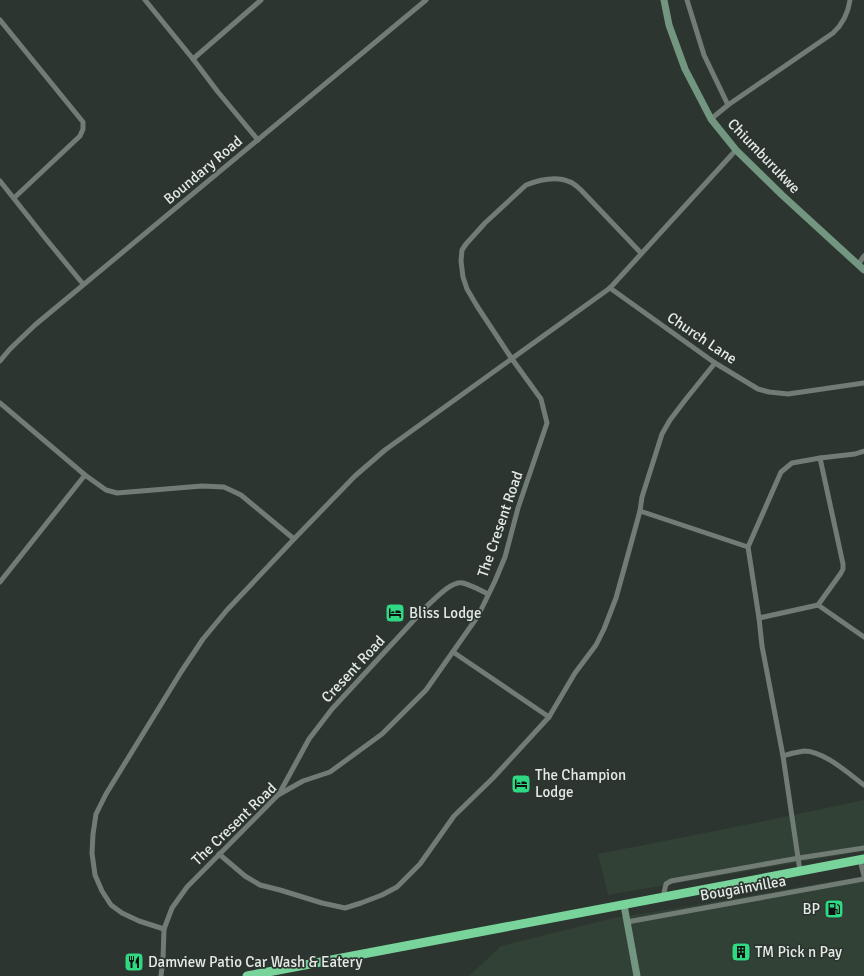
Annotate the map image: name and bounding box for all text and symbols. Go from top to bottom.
street label: Chiumburukwe [724,115,804,197]
street label: Boundary Road [160,132,246,208]
street label: Church Lane [664,308,740,368]
street label: The Cresent Road [473,469,527,579]
hotel icon: Bliss Lodge [384,602,406,624]
place label: Bliss Lodge [409,604,482,622]
street label: Cresent Road [318,632,389,706]
place label: The Champion Lodge [535,766,626,801]
hotel icon: The Champion Lodge [510,773,532,795]
street label: The Cresent Road [188,779,280,869]
street label: Bougainvillea [699,872,787,904]
fuel station icon: BP [823,898,845,920]
place label: BP [802,900,820,918]
building icon: TM Pick n Pay [730,941,752,963]
place label: TM Pick n Pay [755,943,842,961]
restaurant icon: Damview Patio Car Wash & Eatery [123,951,145,973]
place label: Damview Patio Car Wash & Eatery [148,953,362,971]

